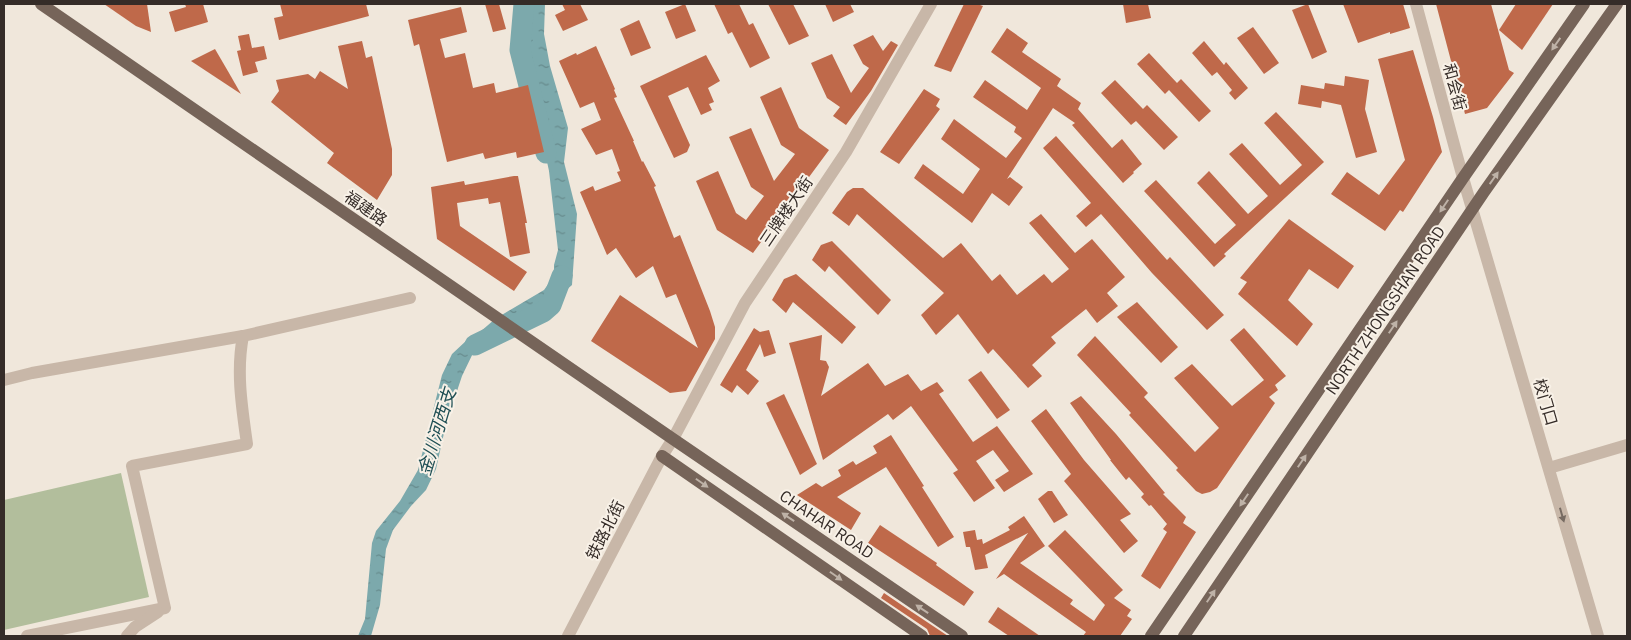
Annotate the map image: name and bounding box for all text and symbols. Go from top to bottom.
one-way arrow [1551,37,1561,51]
street label: 和会街 [1439,61,1471,113]
one-way arrow [1489,171,1499,184]
street label: 三牌楼大街 [755,172,817,250]
street label: 福建路 [341,186,391,230]
one-way arrow [1439,200,1449,213]
street label: NORTH ZHONGSHAN ROAD [1321,222,1449,398]
one-way arrow [1388,320,1398,333]
street label: 校门口 [1530,376,1562,428]
water label: 金川河西支 [412,384,461,478]
one-way arrow [1297,454,1307,468]
one-way arrow [695,478,709,488]
street label: CHAHAR ROAD [776,485,878,563]
one-way arrow [1239,493,1249,507]
street label: 铁路北街 [582,497,628,563]
one-way arrow [1559,507,1567,522]
one-way arrow [781,512,794,522]
one-way arrow [829,571,842,581]
one-way arrow [1206,589,1216,603]
one-way arrow [915,604,929,614]

